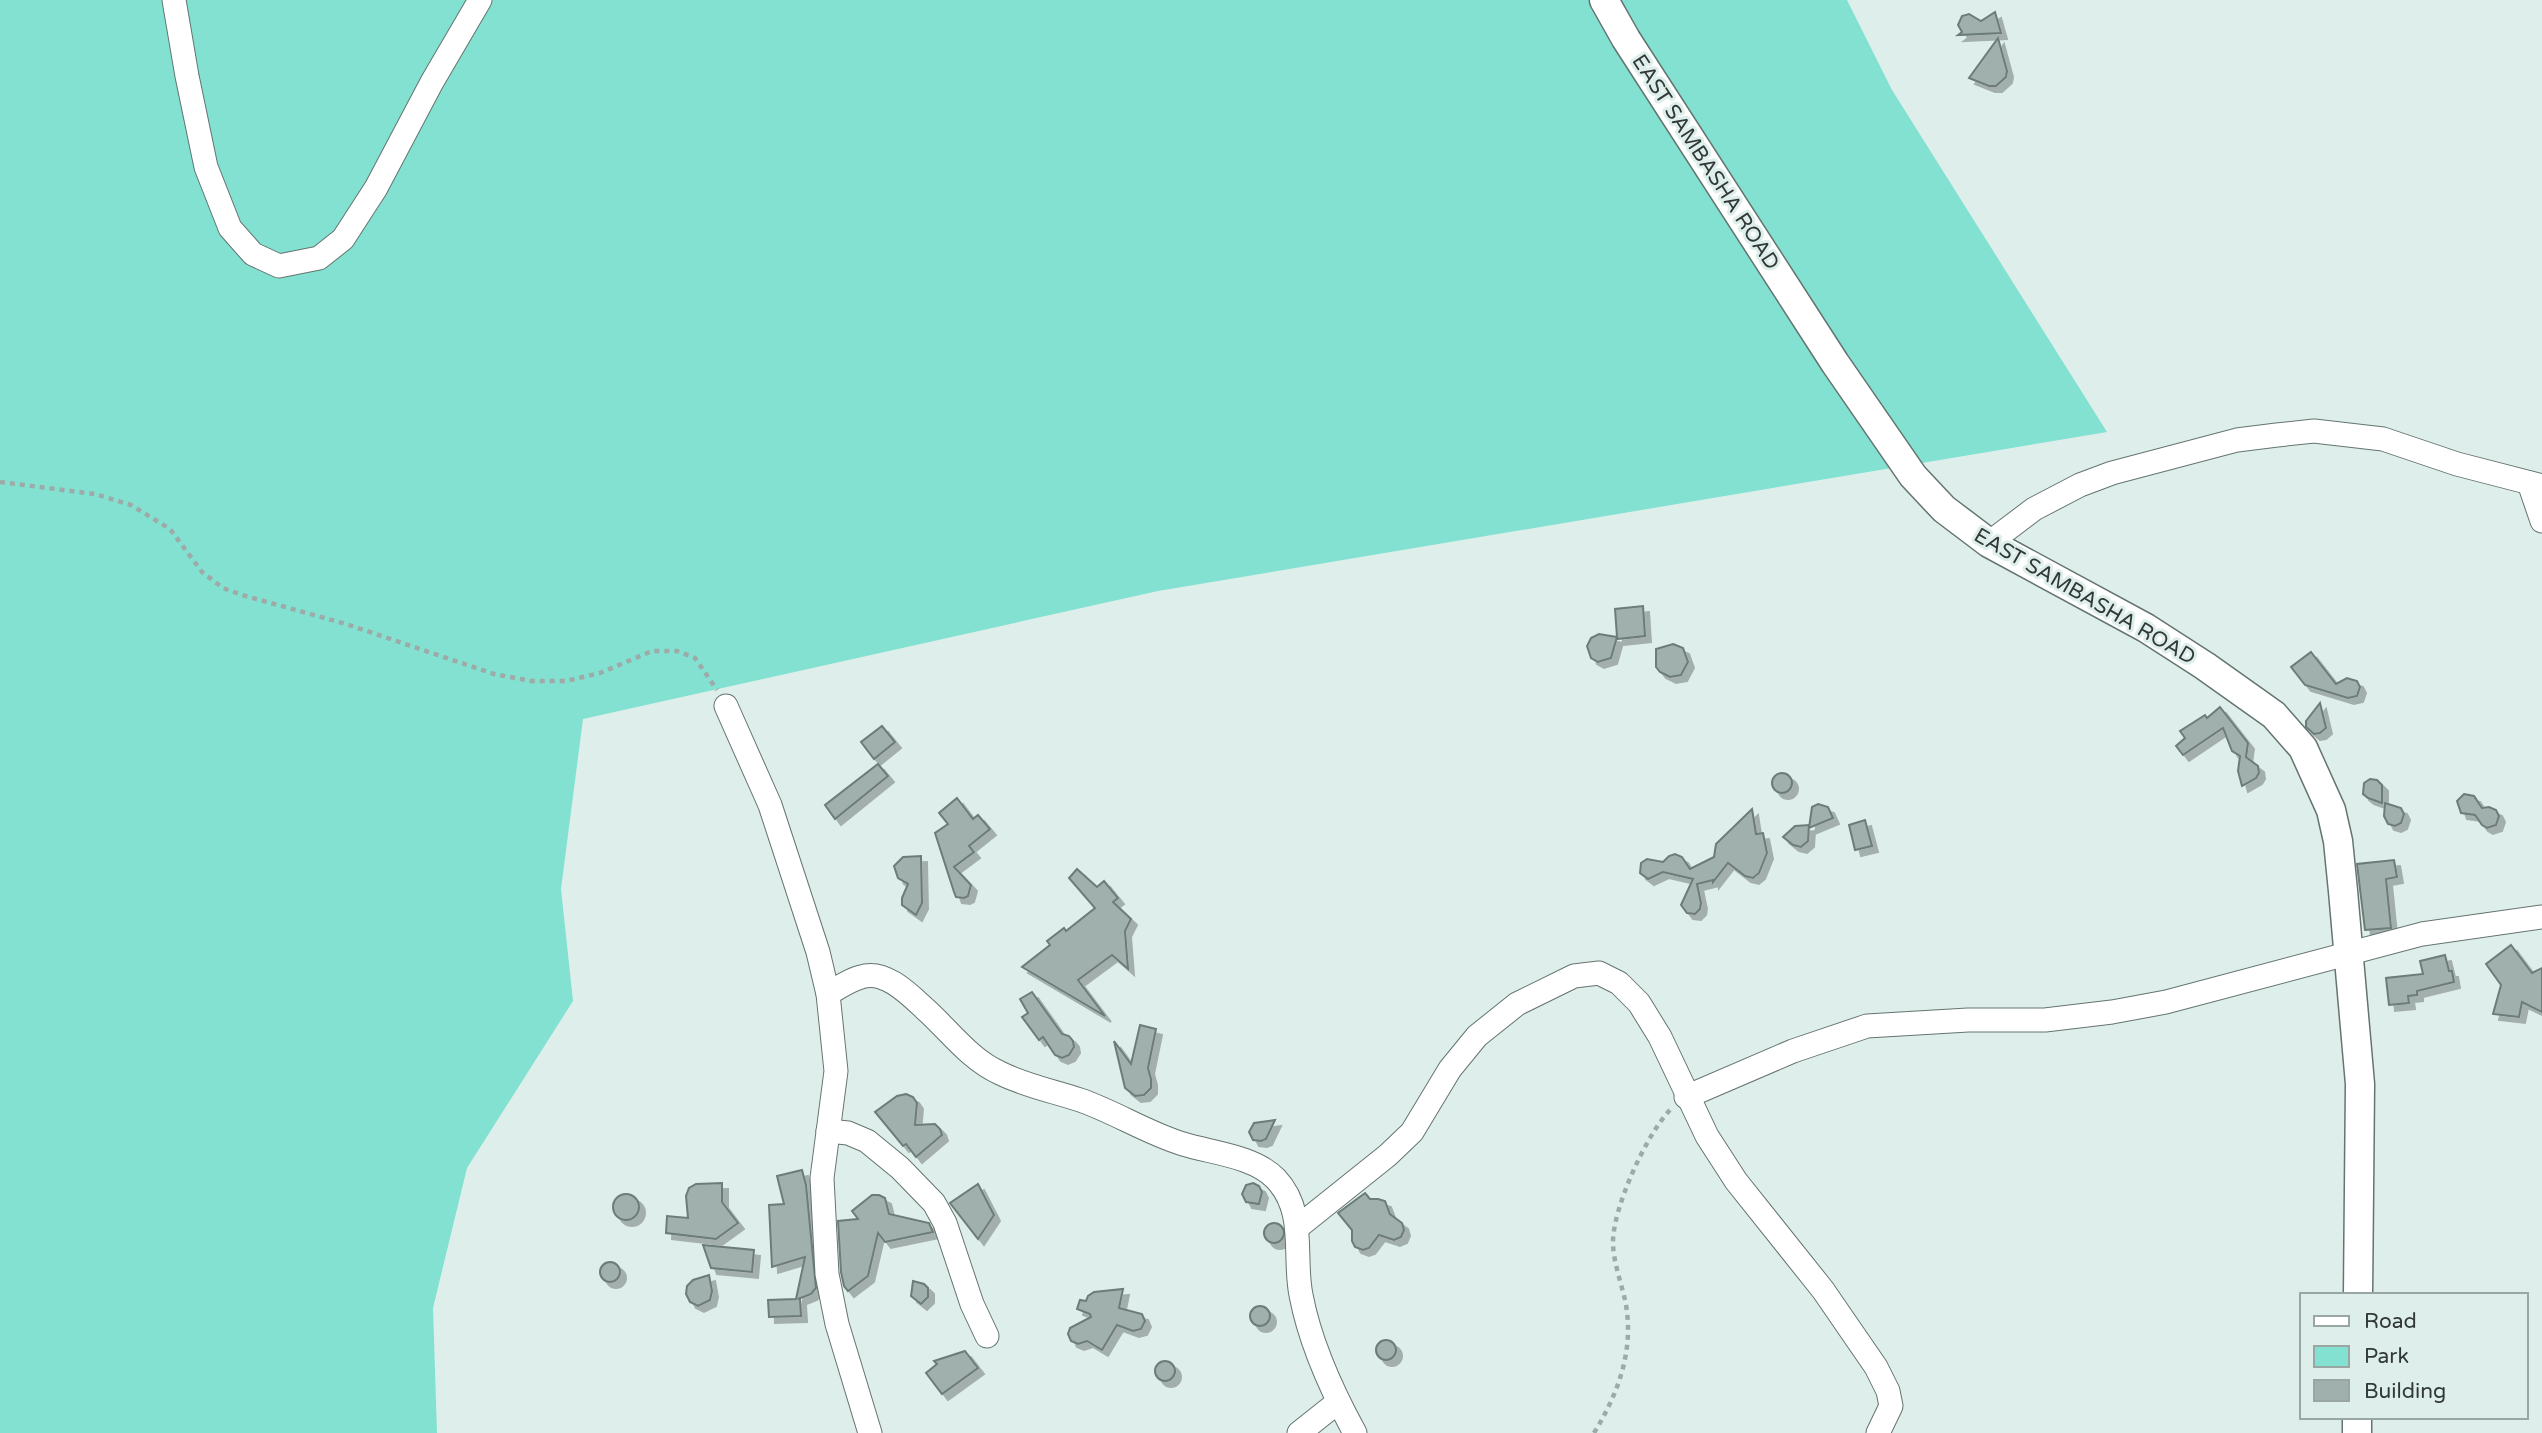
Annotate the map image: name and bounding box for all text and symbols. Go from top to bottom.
street label: EAST SAMBASHA ROAD [1627,50,1785,275]
street label: EAST SAMBASHA ROAD [1970,523,2200,670]
legend [2300,1293,2528,1419]
text: Road [2364,1309,2417,1334]
text: Park [2364,1344,2409,1369]
text: Building [2364,1379,2446,1404]

